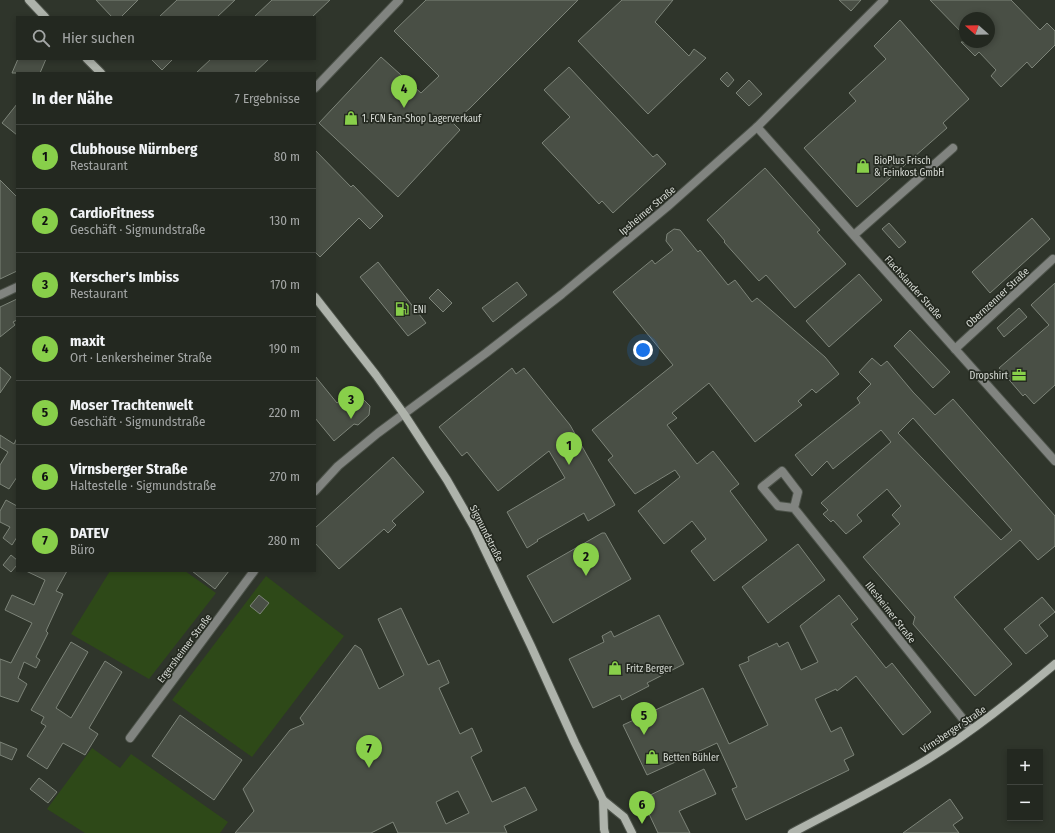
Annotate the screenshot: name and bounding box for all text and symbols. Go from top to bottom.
north arrow [959,12,995,48]
search box [16,16,316,60]
icon: search [30,27,52,49]
text: Hier suchen [62,29,135,47]
pin: 4 [391,75,417,108]
text: In der Nähe [32,88,113,109]
text: 7 Ergebnisse [235,91,300,106]
shop icon: 1. FCN Fan-Shop Lagerverkauf [343,110,359,126]
place label: 1. FCN Fan-Shop Lagerverkauf [362,113,482,125]
text: Clubhouse Nürnberg [70,140,197,158]
text: 1 [42,149,48,164]
text: 80 m [274,149,300,164]
place label: BioPlus Frisch & Feinkost GmbH [874,155,944,179]
text: Restaurant [70,158,128,173]
shop icon: BioPlus Frisch & Feinkost GmbH [855,158,871,174]
street label: Ipsheimer Straße [617,184,678,238]
text: CardioFitness [70,204,154,222]
text: 2 [42,213,48,228]
text: 130 m [269,213,300,228]
text: Geschäft · Sigmundstraße [70,222,205,237]
street label: Flachslander Straße [882,254,945,322]
street label: Obernzenner Straße [964,265,1032,330]
text: Kerscher's Imbiss [70,268,179,286]
text: 3 [42,277,48,292]
text: 170 m [270,277,300,292]
text: Restaurant [70,286,128,301]
fuel station icon: ENI [394,301,410,317]
place label: ENI [413,304,426,316]
text: maxit [70,332,105,350]
your location [633,340,653,360]
text: 4 [42,341,48,356]
text: 190 m [269,341,300,356]
text: Ort · Lenkersheimer Straße [70,350,212,365]
office icon: Dropshirt [1011,367,1027,383]
place label: Dropshirt [970,370,1009,382]
pin: 3 [338,386,364,419]
text: Moser Trachtenwelt [70,396,193,414]
text: 5 [42,405,48,420]
text: 220 m [269,405,300,420]
text: Geschäft · Sigmundstraße [70,414,205,429]
pin: 1 [556,432,582,465]
text: Virnsberger Straße [70,460,188,478]
text: 6 [42,469,48,484]
text: 270 m [269,469,300,484]
text: Haltestelle · Sigmundstraße [70,478,216,493]
street label: Sigmundstraße [467,503,505,564]
text: DATEV [70,524,109,542]
text: 7 [42,533,48,548]
text: 280 m [268,533,300,548]
text: Büro [70,542,95,557]
pin: 2 [573,543,599,576]
street label: Illesheimer Straße [862,579,918,646]
street label: Ergersheimer Straße [155,612,215,685]
shop icon: Fritz Berger [607,660,623,676]
place label: Fritz Berger [626,663,673,675]
pin: 5 [631,702,657,735]
street label: Virnsberger Straße [919,704,989,756]
pin: 7 [356,735,382,768]
shop icon: Betten Bühler [644,749,660,765]
map controls [1007,749,1043,821]
button: + [1007,749,1043,785]
place label: Betten Bühler [663,752,720,764]
button: − [1007,785,1043,821]
pin: 6 [629,791,655,824]

